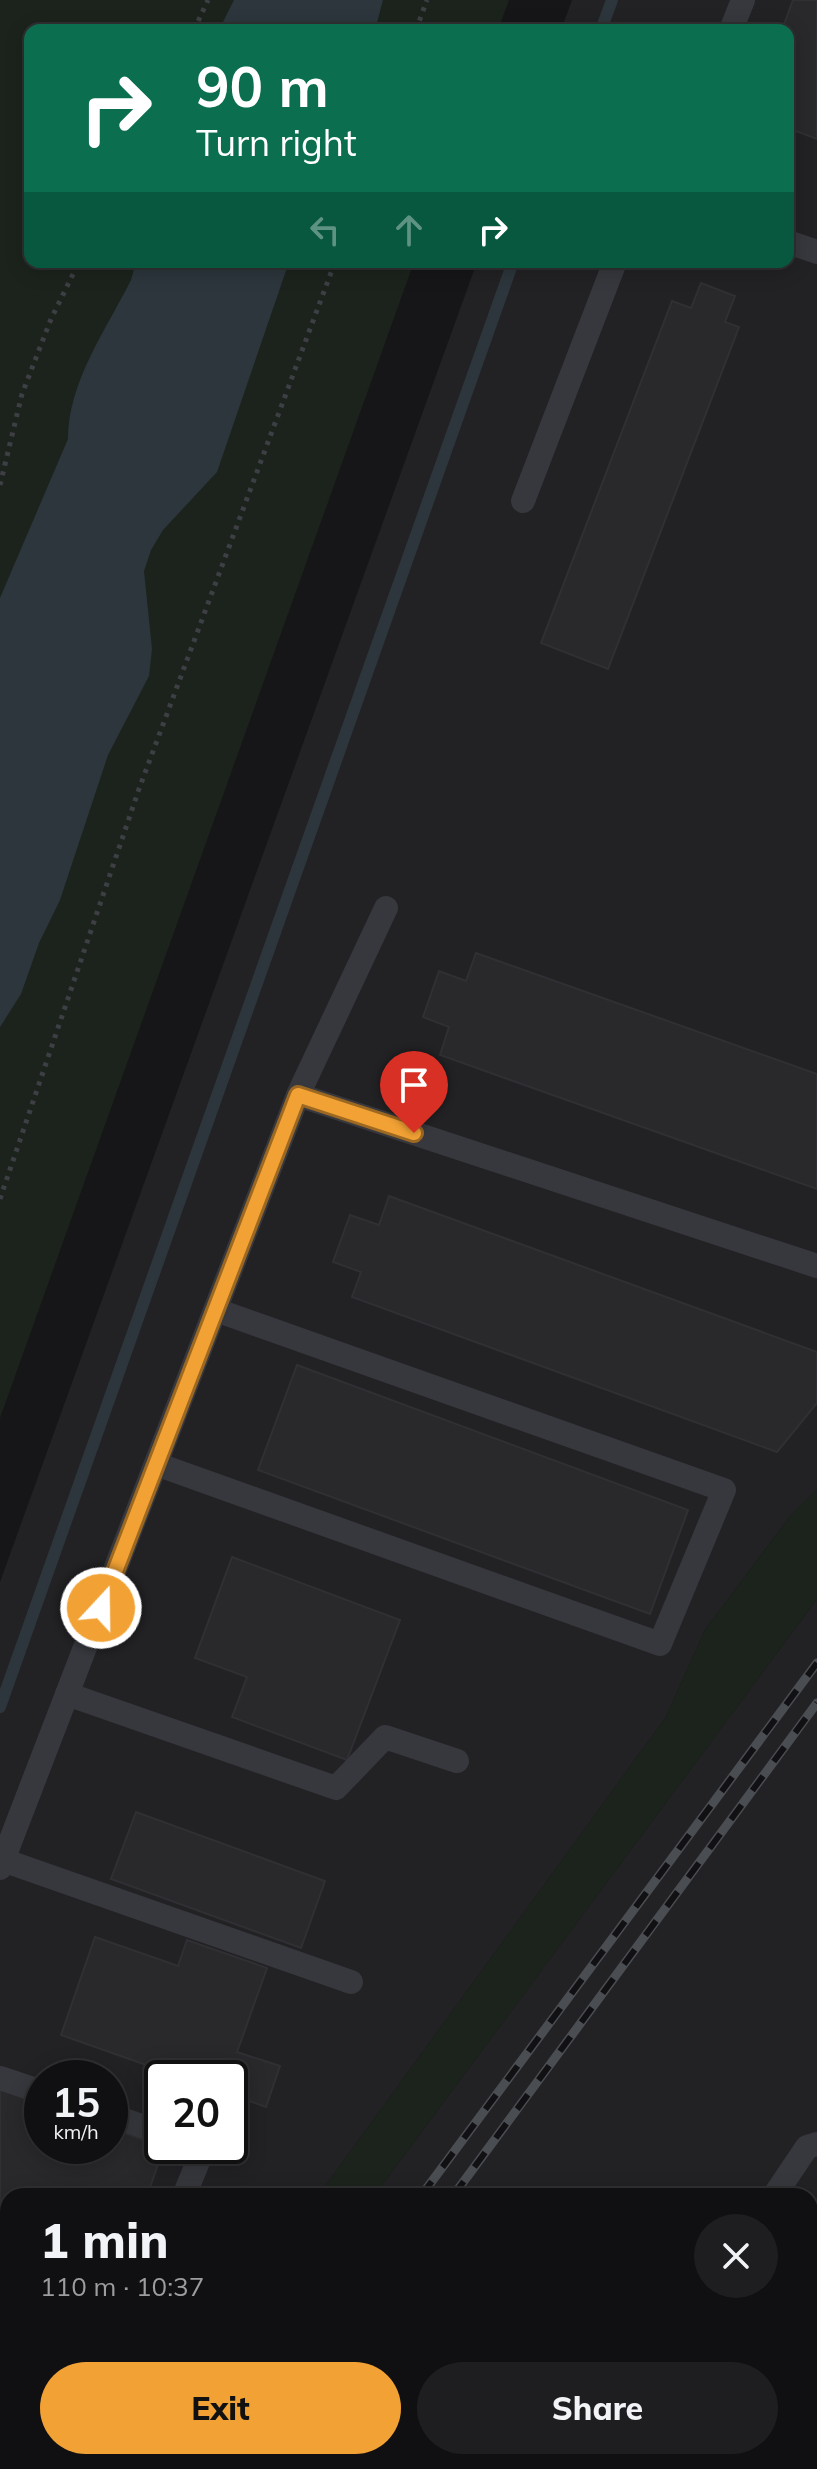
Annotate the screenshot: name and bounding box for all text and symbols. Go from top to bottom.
text: 90 m [196,51,329,121]
icon: right [64,56,168,160]
text: Turn right [196,120,357,165]
icon: left [303,208,347,252]
icon: ahead [387,208,431,252]
icon: right [471,208,515,252]
pin [380,1051,448,1133]
icon: arrive [392,1063,436,1107]
position arrow [59,1566,143,1650]
speed limit sign: 20 [144,2060,248,2164]
text: 15 [52,2077,100,2127]
text: km/h [53,2119,99,2144]
text: 1 min [40,2210,169,2270]
button: close [694,2214,778,2298]
text: 110 m · 10:37 [40,2270,204,2303]
button: Exit [40,2362,401,2454]
button: Share [417,2362,778,2454]

